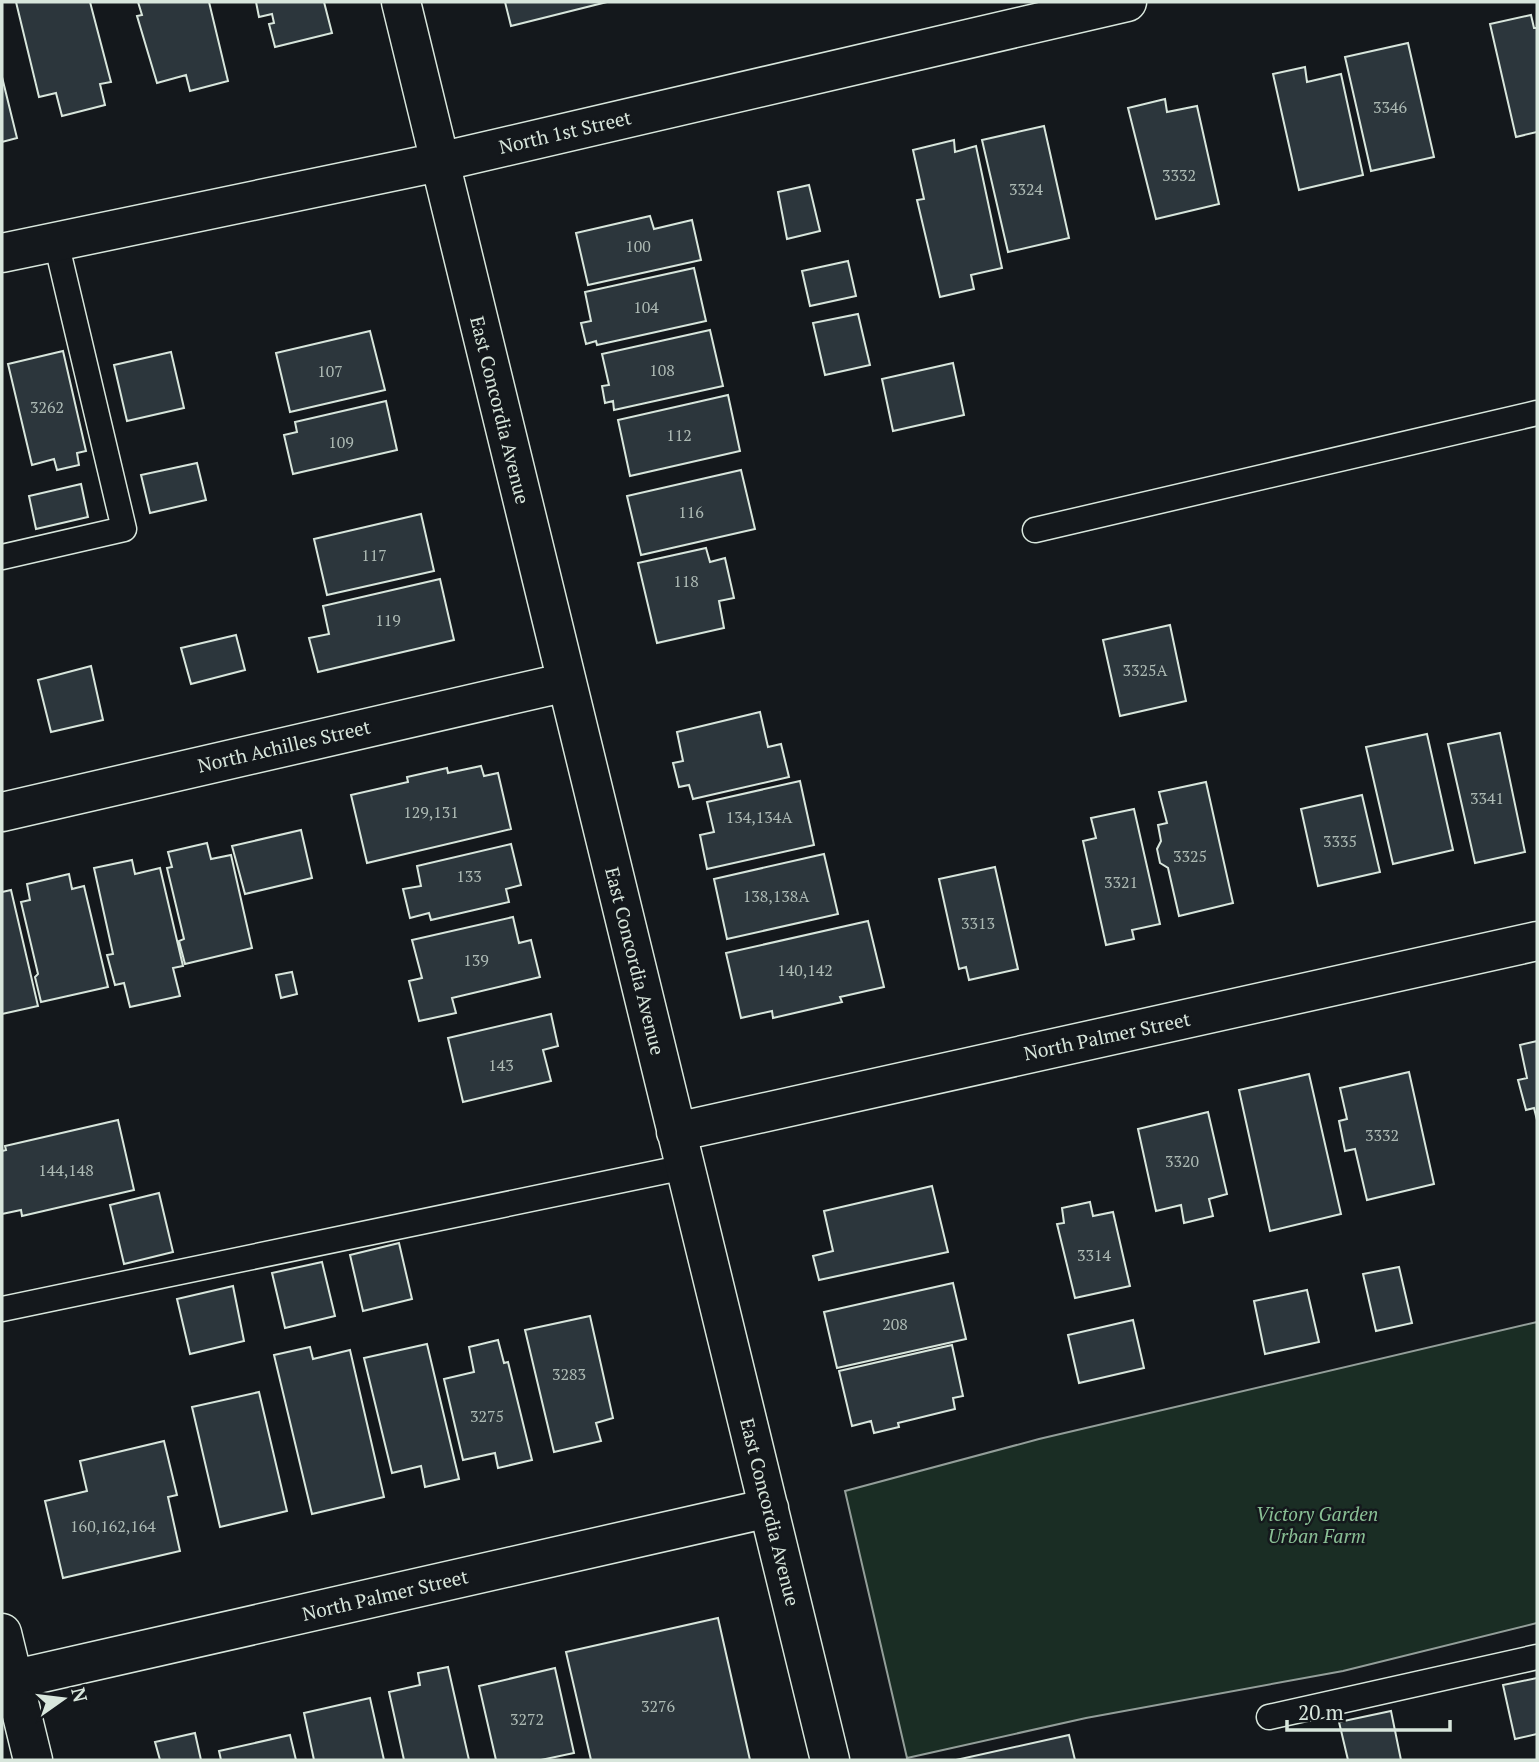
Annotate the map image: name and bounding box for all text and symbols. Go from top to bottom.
house number: 3346 [1373,96,1408,118]
street label: North 1st Street [496,104,634,159]
house number: 3332 [1162,164,1196,186]
house number: 3324 [1009,178,1044,200]
house number: 100 [625,235,651,257]
house number: 104 [633,296,659,318]
street label: East Concordia Avenue [465,313,536,506]
house number: 108 [649,359,675,381]
house number: 107 [317,360,343,382]
house number: 3262 [30,396,64,418]
house number: 112 [666,424,692,446]
house number: 109 [328,431,354,453]
house number: 116 [678,501,704,523]
house number: 117 [361,544,387,566]
house number: 118 [673,570,699,592]
house number: 119 [375,609,401,631]
house number: 3325A [1122,659,1168,681]
street label: North Achilles Street [195,713,373,778]
house number: 3341 [1470,787,1504,809]
house number: 129,131 [403,801,459,823]
house number: 134,134A [726,806,792,828]
house number: 3335 [1323,830,1357,852]
house number: 3325 [1173,845,1207,867]
street label: East Concordia Avenue [600,864,671,1057]
house number: 133 [456,865,482,887]
house number: 3321 [1104,871,1138,893]
house number: 138,138A [743,885,809,907]
house number: 3313 [961,912,995,934]
house number: 139 [463,949,489,971]
house number: 140,142 [777,959,833,981]
street label: North Palmer Street [1021,1006,1192,1065]
house number: 143 [488,1054,514,1076]
house number: 3332 [1365,1124,1399,1146]
house number: 3320 [1165,1150,1199,1172]
house number: 144,148 [38,1159,94,1181]
house number: 3314 [1077,1244,1112,1266]
house number: 208 [882,1313,908,1335]
house number: 3283 [552,1363,586,1385]
house number: 3275 [470,1405,504,1427]
street label: East Concordia Avenue [735,1415,806,1608]
park label: Victory Garden Urban Farm [1256,1501,1378,1548]
house number: 160,162,164 [70,1515,156,1537]
street label: North Palmer Street [299,1563,470,1626]
north arrow [28,1664,98,1734]
text: N [66,1685,94,1705]
scale bar [1287,1688,1450,1732]
house number: 3276 [641,1695,676,1717]
text: 20 m [1298,1698,1344,1726]
house number: 3272 [510,1708,544,1730]

